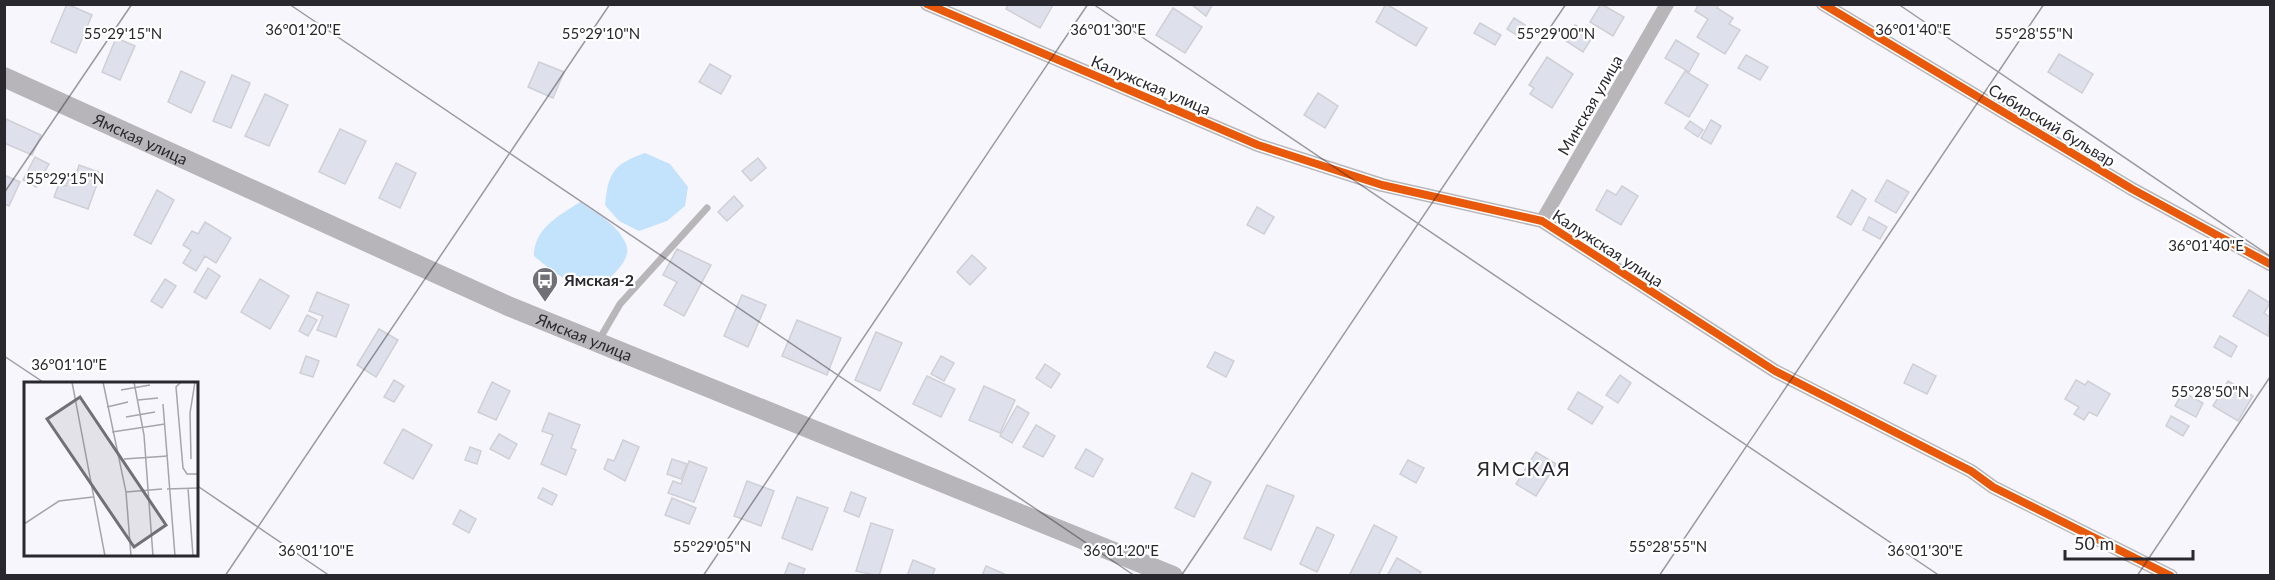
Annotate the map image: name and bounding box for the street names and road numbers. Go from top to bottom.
street label: Калужская улица [1089,51,1214,118]
street label: Минская улица [1553,51,1626,158]
street label: Сибирский бульвар [1986,79,2119,170]
street label: Ямская улица [90,109,191,168]
street label: Калужская улица [1549,205,1667,290]
street label: Ямская улица [533,308,635,364]

